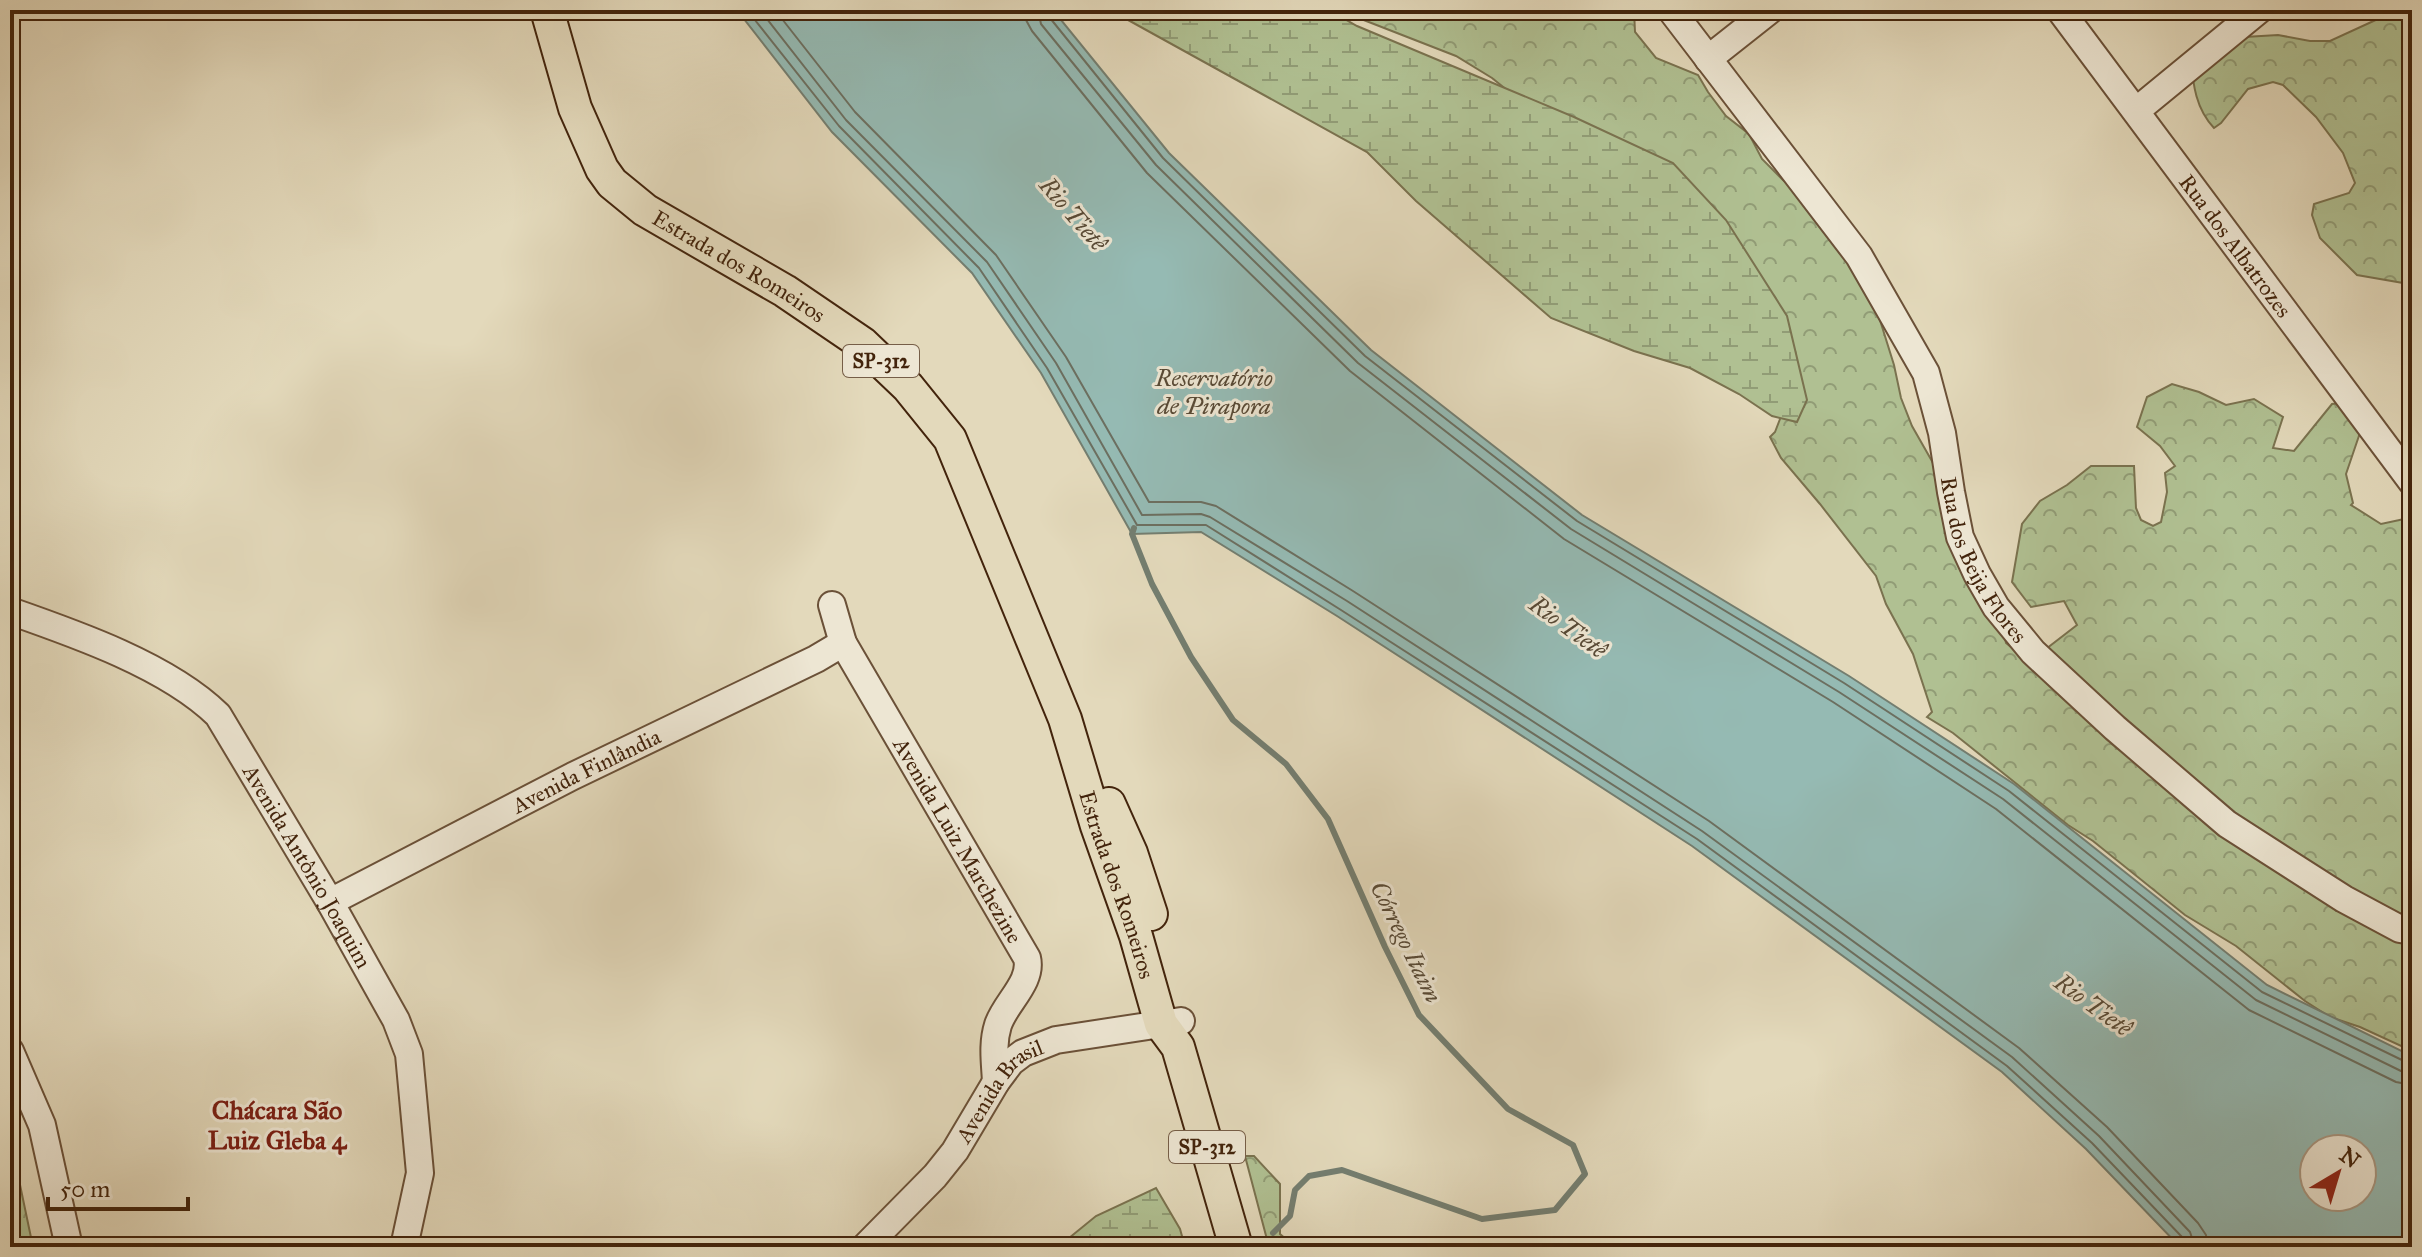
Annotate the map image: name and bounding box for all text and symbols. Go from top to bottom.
street label: Rua dos Albatrozes [2173,169,2297,323]
water label: Rio Tietê [1032,170,1114,258]
street label: Estrada dos Romeiros [648,204,831,329]
road number: SP-312 [843,345,919,377]
water label: Reservatório de Pirapora [1154,363,1273,421]
street label: Rua dos Beija Flores [1935,475,2033,648]
water label: Rio Tietê [1523,588,1613,666]
street label: Avenida Finlândia [507,723,666,820]
street label: Avenida Luiz Marchezine [887,732,1028,948]
street label: Avenida Antônio Joaquim [236,759,378,974]
street label: Estrada dos Romeiros [1073,787,1160,982]
water label: Córrego Itaim [1364,876,1448,1008]
water label: Rio Tietê [2048,966,2138,1044]
street label: Avenida Brasil [949,1033,1047,1149]
district label: Chácara São Luiz Gleba 4 [208,1094,348,1156]
road number: SP-312 [1169,1131,1245,1163]
north arrow [2298,1133,2378,1213]
text: N [2334,1141,2366,1174]
scale bar [48,1161,188,1211]
text: 50 m [60,1174,110,1204]

